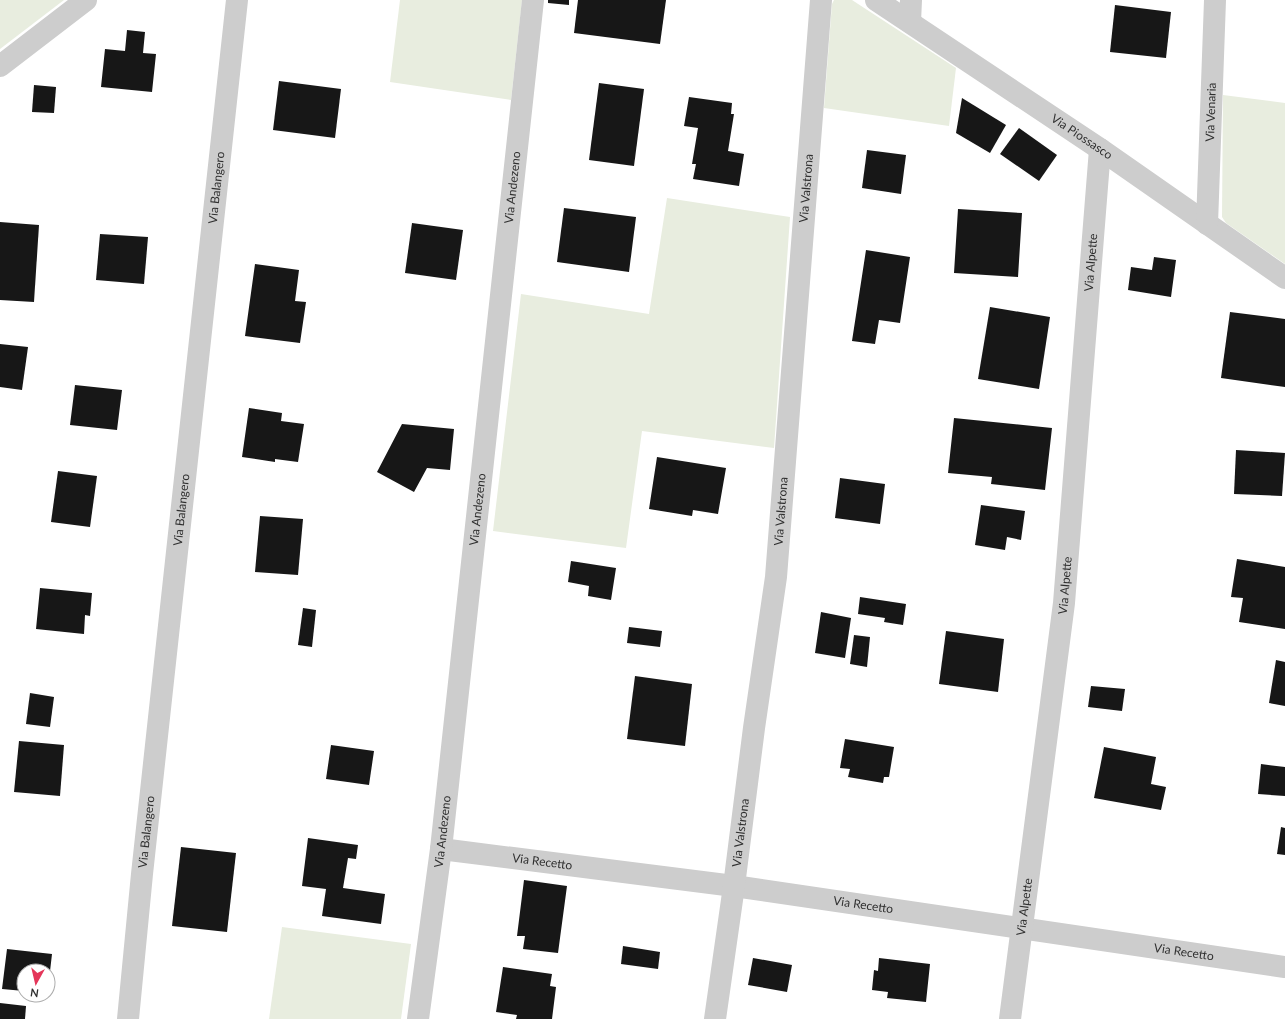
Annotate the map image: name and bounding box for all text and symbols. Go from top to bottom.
street label: Via Venaria [1202,82,1219,142]
street label: Via Piossasco [1048,110,1116,163]
street label: Via Andezeno [501,150,524,224]
street label: Via Balangero [205,151,228,225]
street label: Via Valstrona [796,153,816,223]
street label: Via Alpette [1081,233,1100,292]
street label: Via Andezeno [466,472,489,546]
street label: Via Balangero [170,473,192,547]
street label: Via Valstrona [770,476,791,546]
street label: Via Alpette [1055,556,1075,615]
street label: Via Andezeno [431,794,454,869]
street label: Via Balangero [135,795,157,869]
street label: Via Valstrona [728,798,752,868]
street label: Via Recetto [511,850,573,873]
street label: Via Alpette [1013,877,1035,937]
street label: Via Recetto [832,893,895,916]
street label: Via Recetto [1153,940,1215,963]
north arrow [16,963,56,1003]
text: N [29,986,40,1000]

